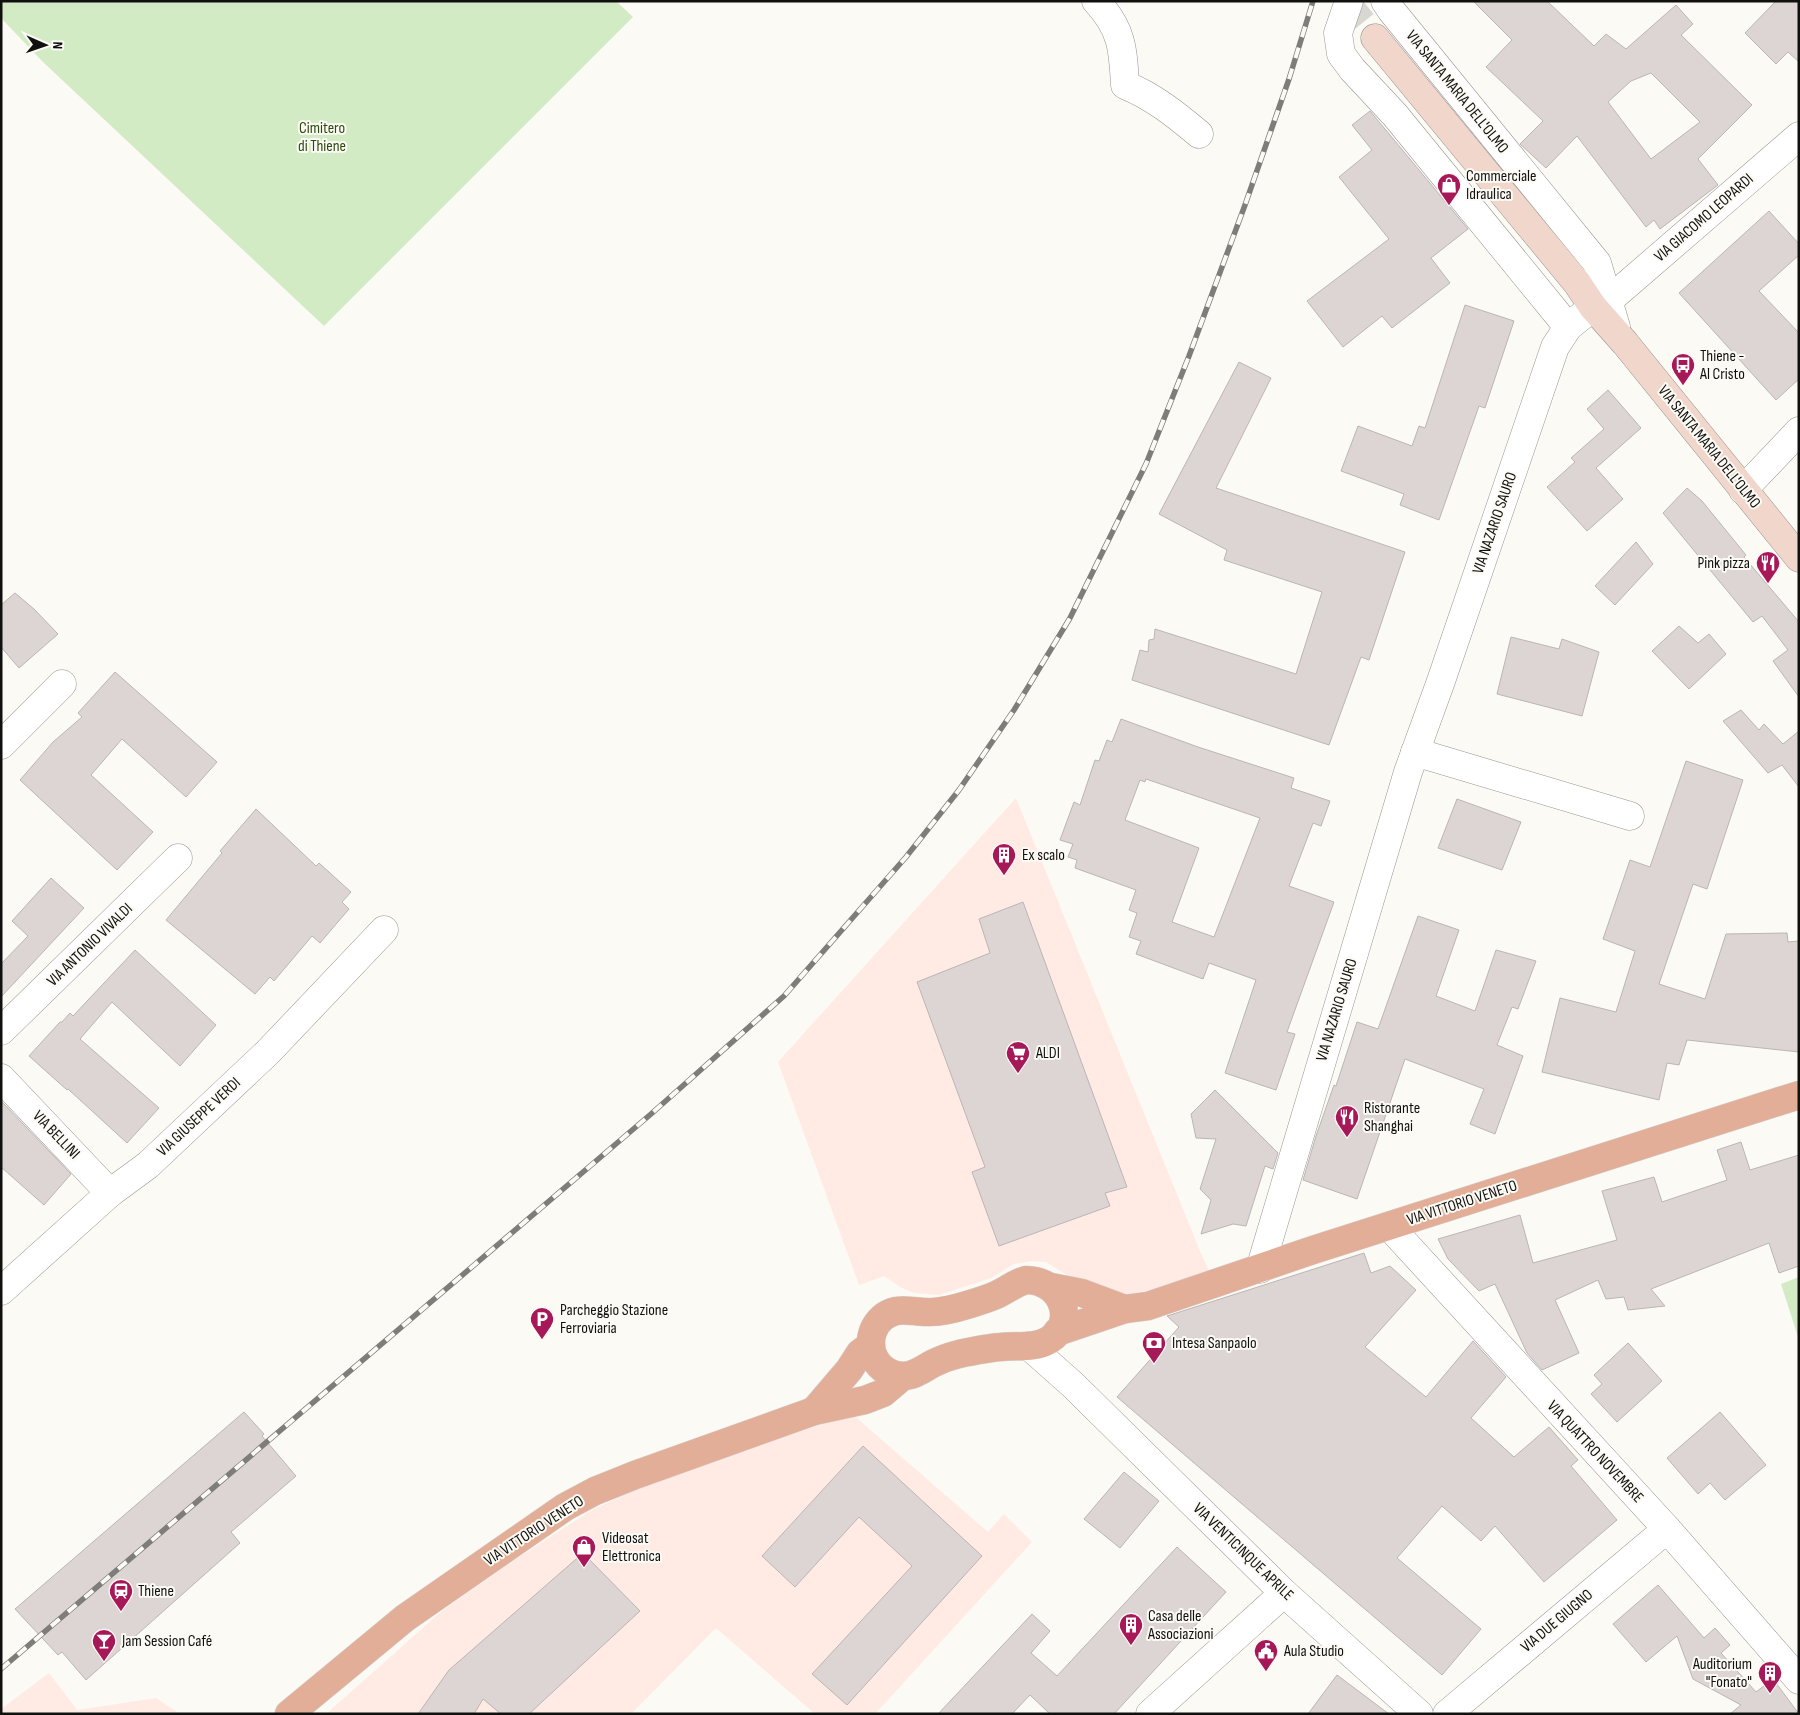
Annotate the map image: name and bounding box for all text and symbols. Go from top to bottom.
north arrow [20,20,70,70]
street label: VIA SANTA MARIA DELL'OLMO [1402,27,1512,157]
text: N [49,41,66,49]
park label: Cimitero di Thiene [298,119,346,156]
place label: Commerciale Idraulica [1466,167,1537,204]
street label: VIA GIACOMO LEOPARDI [1651,170,1757,266]
shop icon: Commerciale Idraulica [1436,172,1462,206]
place label: Thiene - Al Cristo [1699,347,1745,384]
bus stop icon: Thiene - Al Cristo [1670,352,1696,386]
street label: VIA SANTA MARIA DELL'OLMO [1654,382,1764,512]
street label: VIA NAZARIO SAURO [1469,470,1521,576]
restaurant icon: Pink pizza [1755,550,1781,584]
place label: Pink pizza [1698,554,1750,573]
building icon: Ex scalo [991,842,1017,876]
place label: Ex scalo [1022,846,1065,865]
street label: VIA ANTONIO VIVALDI [43,899,137,991]
street label: VIA NAZARIO SAURO [1312,956,1362,1064]
supermarket icon: ALDI [1005,1040,1031,1074]
place label: ALDI [1035,1044,1060,1063]
street label: VIA GIUSEPPE VERDI [153,1073,245,1161]
place label: Ristorante Shanghai [1364,1099,1420,1136]
restaurant icon: Ristorante Shanghai [1334,1104,1360,1138]
street label: VIA BELLINI [28,1107,84,1163]
street label: VIA VITTORIO VENETO [1405,1176,1520,1230]
place label: Parcheggio Stazione Ferroviaria [560,1301,668,1338]
parking icon: Parcheggio Stazione Ferroviaria [529,1306,555,1340]
bank icon: Intesa Sanpaolo [1141,1330,1167,1364]
place label: Intesa Sanpaolo [1172,1334,1257,1353]
street label: VIA QUATTRO NOVEMBRE [1543,1397,1647,1507]
street label: VIA VITTORIO VENETO [481,1492,587,1570]
street label: VIA VENTICINQUE APRILE [1189,1499,1297,1605]
place label: Videosat Elettronica [602,1529,661,1566]
shop icon: Videosat Elettronica [571,1534,597,1568]
station icon: Thiene [108,1578,134,1612]
place label: Thiene [138,1582,174,1601]
street label: VIA DUE GIUGNO [1517,1585,1597,1657]
place label: Casa delle Associazioni [1147,1607,1214,1644]
building icon: Casa delle Associazioni [1118,1612,1144,1646]
bar icon: Jam Session Café [91,1628,117,1662]
place label: Jam Session Café [121,1632,212,1651]
public building icon: Aula Studio [1253,1638,1279,1672]
place label: Aula Studio [1283,1642,1344,1661]
place label: Auditorium "Fonato" [1692,1655,1752,1692]
building icon: Auditorium "Fonato" [1757,1660,1783,1694]

